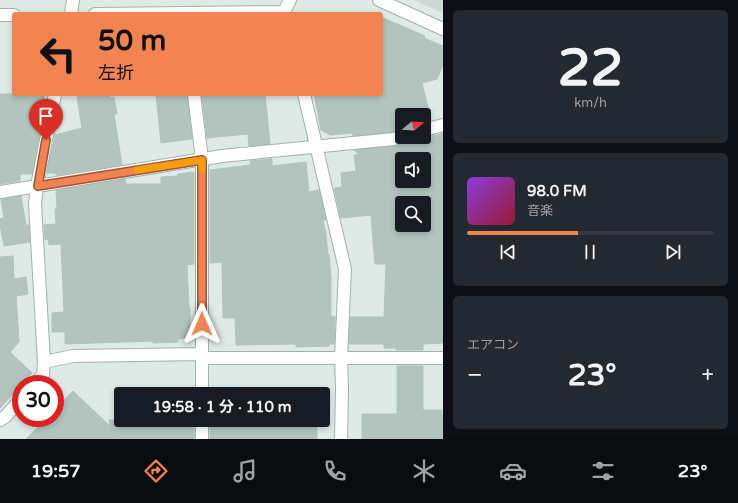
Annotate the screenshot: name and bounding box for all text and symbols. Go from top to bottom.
text: 50 m [98,24,166,58]
icon: left [32,28,84,80]
text: 22 [558,37,623,100]
text: 左折 [98,62,134,84]
text: km/h [574,95,607,111]
pin [29,99,63,140]
icon: arrive [35,105,57,127]
north arrow [395,108,431,144]
map controls [395,108,431,232]
button: sound [395,152,431,188]
text: 98.0 FM [527,182,587,200]
button: search [395,196,431,232]
text: 音楽 [527,203,553,219]
icon: previous [497,241,519,263]
icon: pause [579,241,601,263]
icon: next [662,241,684,263]
position arrow [181,303,223,345]
text: エアコン [467,337,519,353]
text: 23° [568,357,617,394]
text: − [467,362,483,388]
text: + [702,362,714,388]
speed limit sign: 30 [12,375,64,427]
text: 19:58 · 1 分 · 110 m [152,398,292,416]
icon: directions [142,457,170,485]
icon: music [231,457,259,485]
icon: phone [321,457,349,485]
icon: climate [410,457,438,485]
icon: car [499,457,527,485]
icon: filters [589,457,617,485]
text: 19:57 [31,460,81,482]
text: 23° [678,460,707,482]

